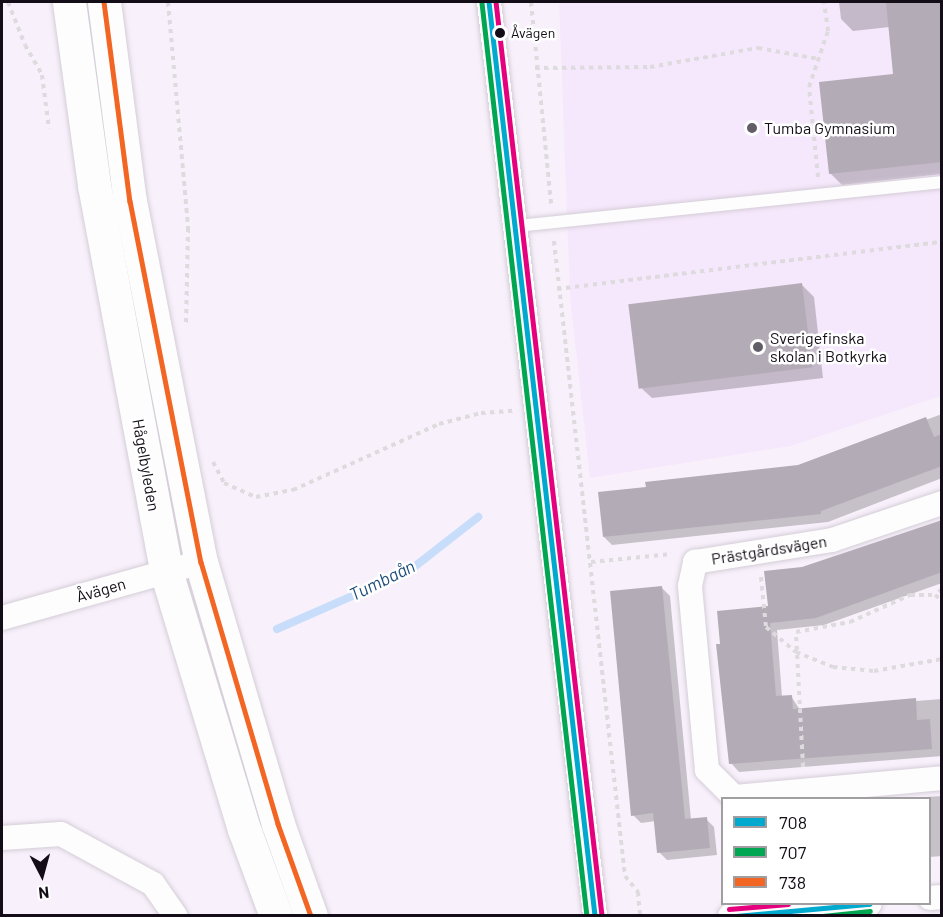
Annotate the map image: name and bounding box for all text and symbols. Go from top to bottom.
place label: Åvägen [511,25,555,41]
marker: Åvägen [494,27,506,39]
place label: Tumba Gymnasium [764,118,895,138]
marker: Tumba Gymnasium [745,121,759,135]
place label: Sverigefinska skolan i Botkyrka [770,328,887,366]
marker: Sverigefinska skolan i Botkyrka [751,340,765,354]
street label: Hågelbyleden [128,417,164,513]
street label: Prästgårdsvägen [710,531,828,569]
water label: Tumbaån [346,555,418,605]
street label: Åvägen [74,574,128,606]
legend [721,797,931,905]
text: 708 [779,811,807,833]
text: 707 [779,841,806,863]
north arrow [12,845,72,905]
text: 738 [779,871,806,893]
text: N [38,883,50,903]

